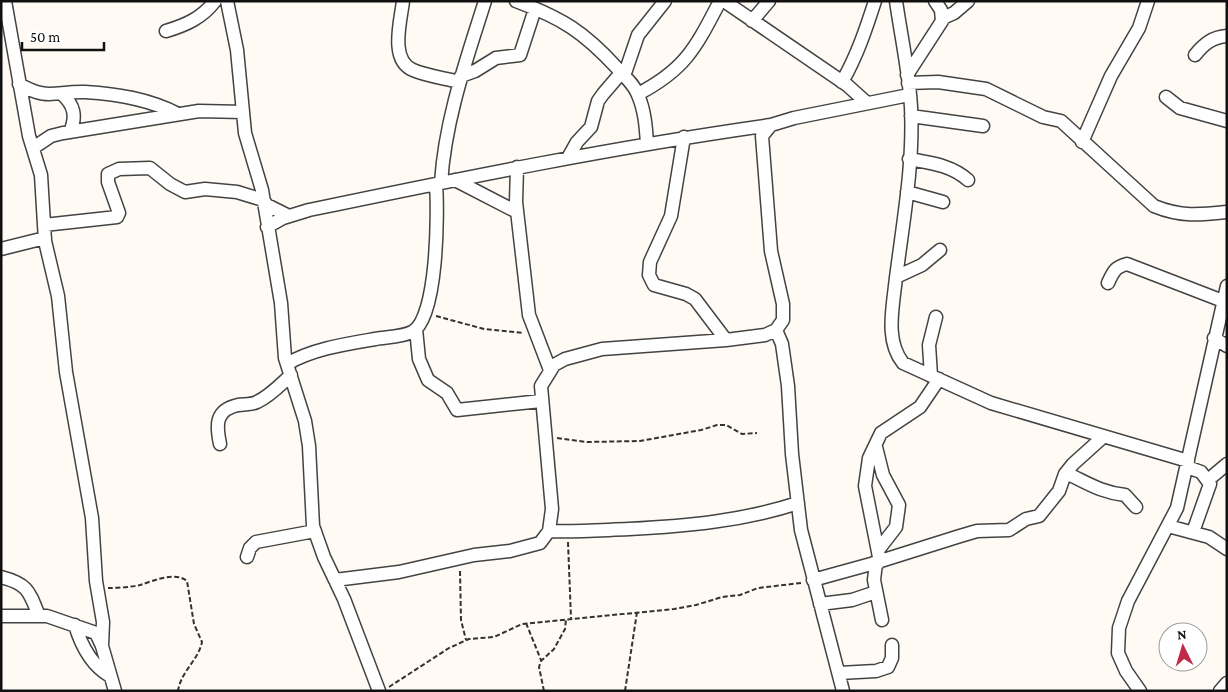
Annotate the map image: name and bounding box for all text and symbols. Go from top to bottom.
scale bar [22,20,105,52]
text: 50 m [30,29,60,45]
north arrow [1158,622,1208,672]
text: N [1176,626,1188,642]

